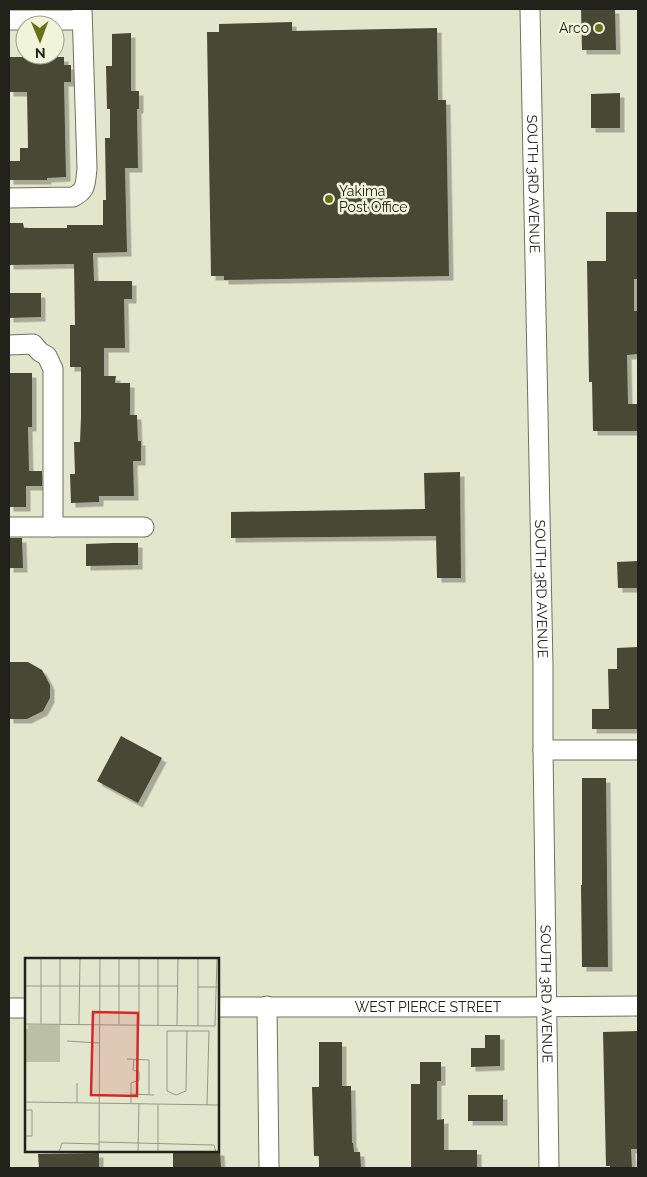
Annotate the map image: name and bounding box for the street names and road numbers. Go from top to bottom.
street label: SOUTH 3RD AVENUE [524,115,543,253]
street label: SOUTH 3RD AVENUE [532,520,551,658]
street label: SOUTH 3RD AVENUE [538,925,555,1063]
street label: WEST PIERCE STREET [355,999,502,1015]

